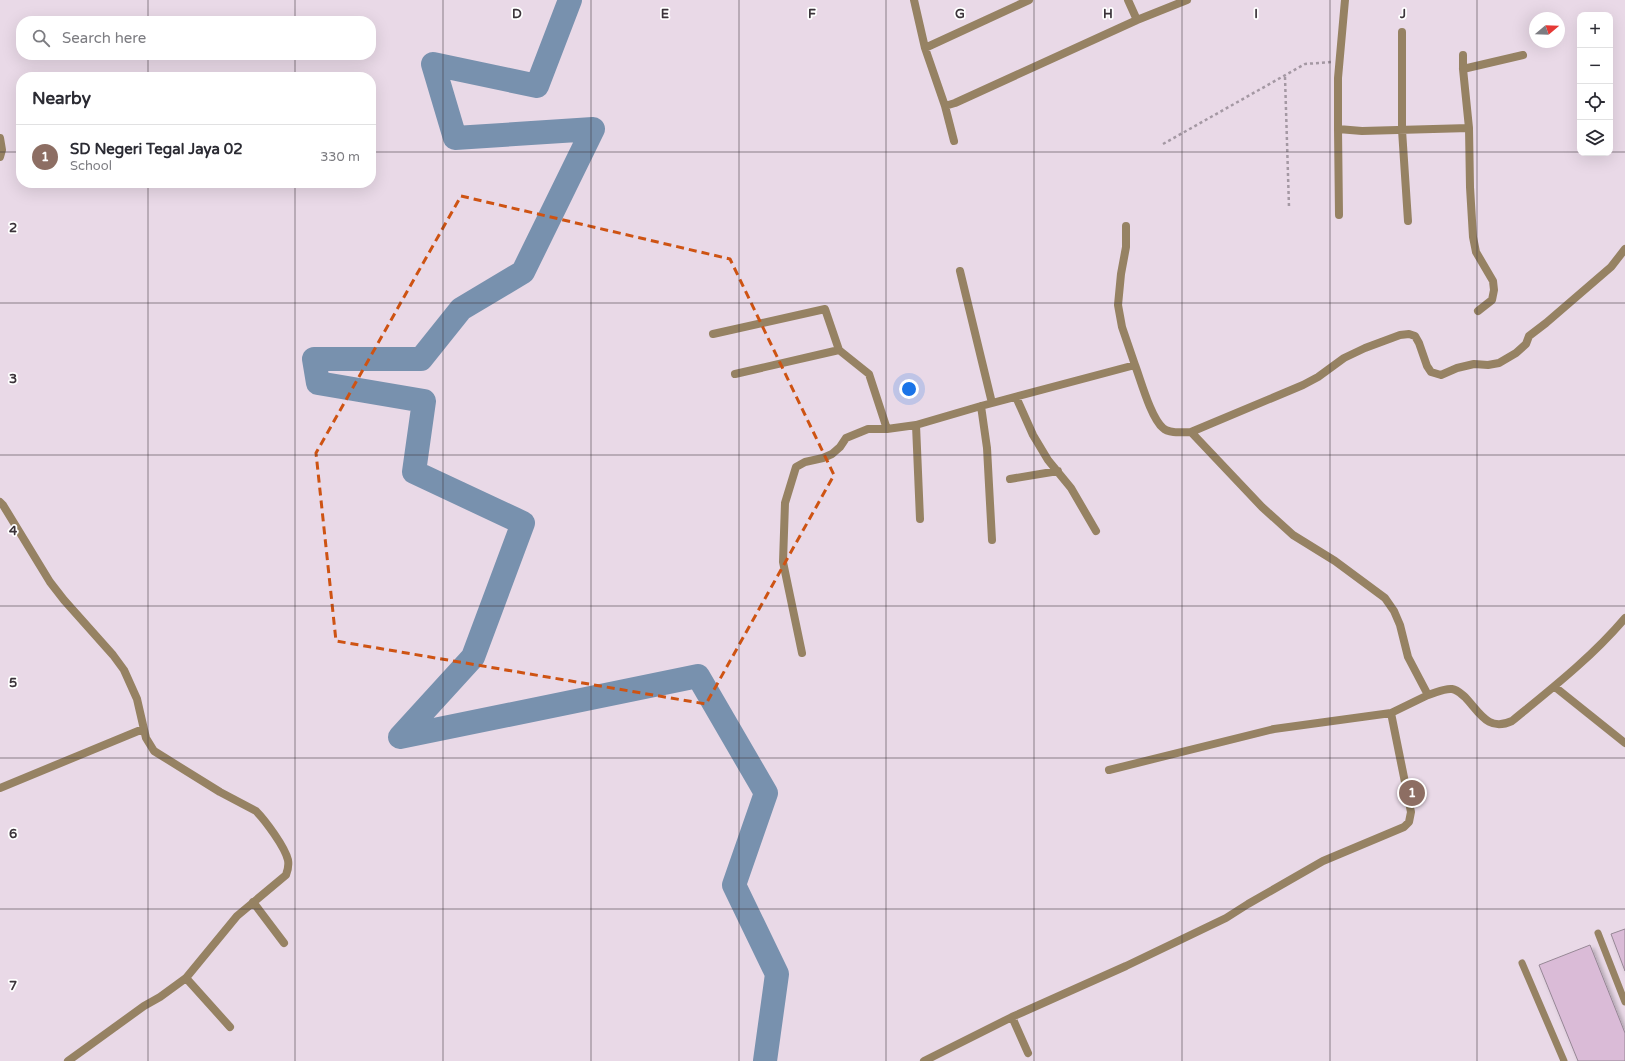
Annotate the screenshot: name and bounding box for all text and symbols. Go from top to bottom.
text: D [512,6,522,22]
text: E [661,6,669,22]
text: F [808,6,816,22]
text: G [955,6,965,22]
text: H [1103,6,1113,22]
text: I [1254,6,1258,22]
text: J [1399,6,1406,22]
north arrow [1529,12,1565,48]
map controls [1577,12,1613,156]
button: + [1577,12,1613,48]
search box [16,16,376,60]
icon: search [30,27,52,49]
text: Search here [62,29,146,47]
button: − [1577,48,1613,84]
button: locate [1577,84,1613,120]
text: Nearby [32,88,91,109]
button: layers [1577,120,1613,156]
text: SD Negeri Tegal Jaya 02 [70,140,243,158]
text: 1 [41,149,49,165]
text: 330 m [320,149,360,165]
text: School [70,158,112,174]
text: 2 [9,220,17,236]
text: 3 [9,371,17,387]
your location [899,379,919,399]
text: 4 [9,523,18,539]
text: 5 [9,675,17,691]
pin: 1 [1399,778,1425,808]
text: 6 [9,826,17,842]
text: 7 [9,978,17,994]

